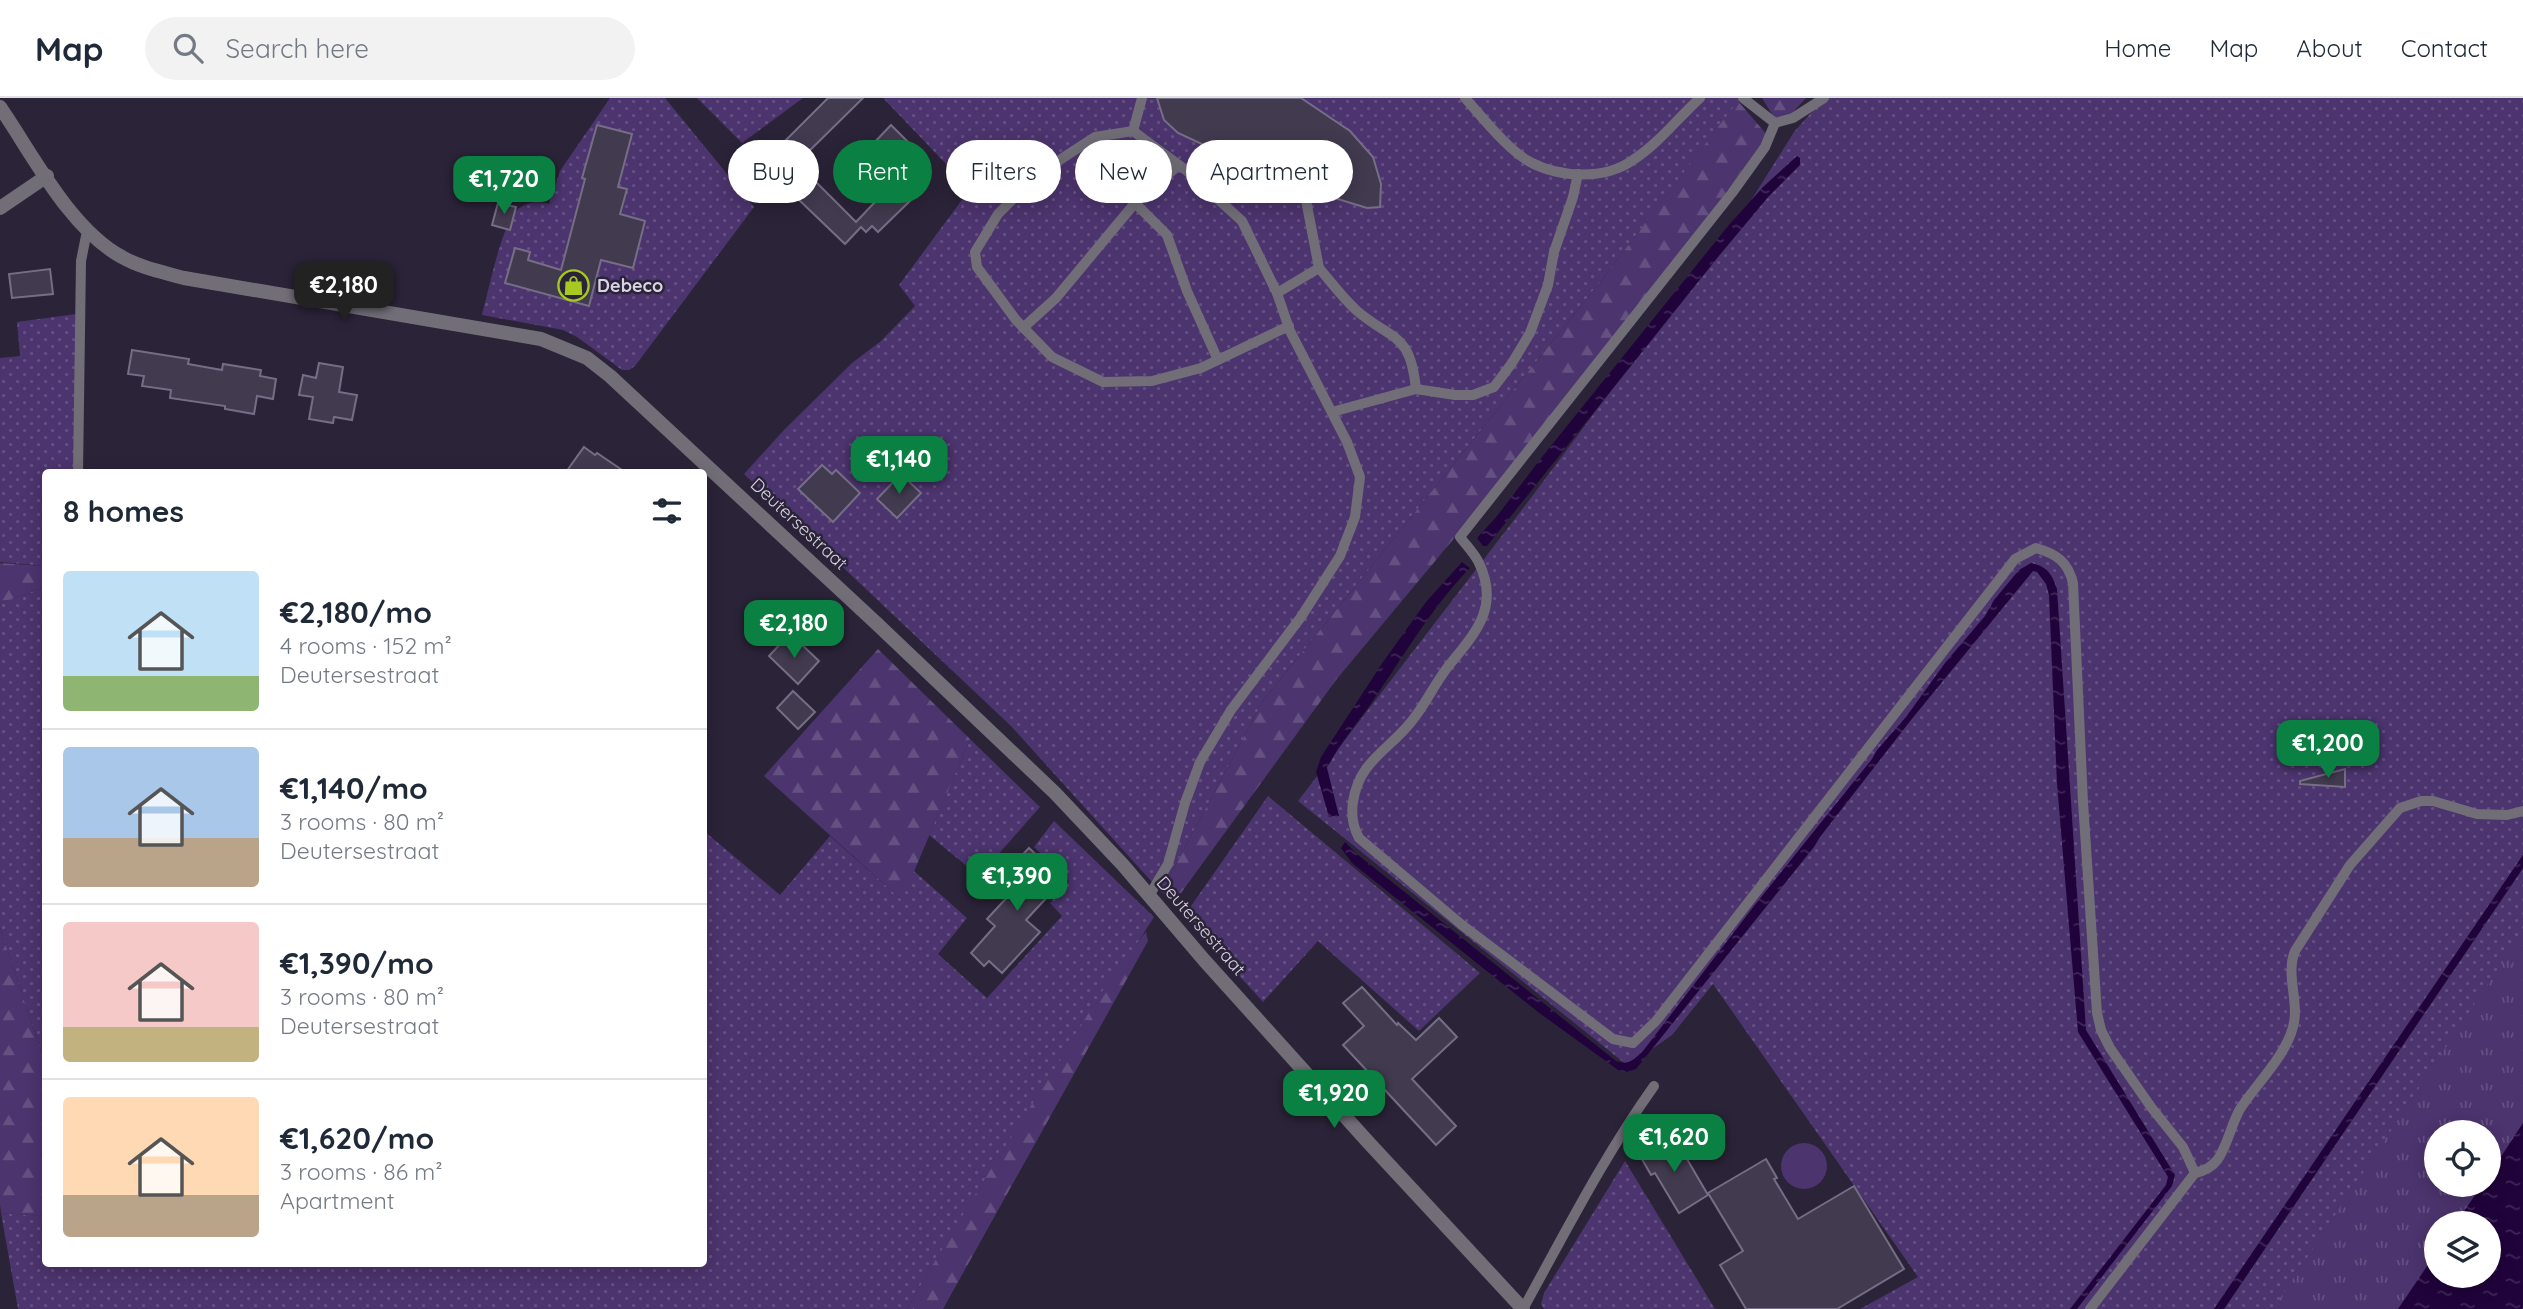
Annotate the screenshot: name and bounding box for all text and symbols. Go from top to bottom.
search box [145,17,635,80]
text: Map [35,28,103,69]
icon: search [169,29,207,67]
text: Search here [225,32,369,65]
text: Home [2104,33,2171,63]
text: Map [2209,33,2258,63]
text: About [2296,33,2363,63]
text: Contact [2401,33,2488,63]
chip: Buy [728,140,819,203]
chip: Rent [833,140,932,203]
chip: Filters [946,140,1061,203]
chip: New [1075,140,1172,203]
chip: Apartment [1186,140,1353,203]
pin: €1,720 [447,156,561,216]
text: €1,720 [469,164,539,193]
pin: €2,180 [287,262,401,322]
shop icon: Debeco [557,269,591,303]
text: €2,180 [310,270,378,299]
place label: Debeco [597,274,663,297]
pin: €1,140 [842,436,956,496]
text: €1,140 [867,444,931,473]
street label: Deutersestraat [746,473,853,575]
text: 8 homes [63,492,184,530]
icon: filters [648,492,686,530]
text: €2,180/mo [280,593,432,631]
icon: home [119,599,203,683]
pin: €2,180 [737,601,851,660]
text: €2,180 [760,608,828,637]
text: 4 rooms · 152 m² [280,631,452,660]
text: Deutersestraat [280,660,439,689]
pin: €1,200 [2271,720,2385,780]
text: €1,200 [2292,728,2364,757]
text: €1,140/mo [280,769,428,807]
icon: home [119,775,203,859]
text: 3 rooms · 80 m² [280,807,444,836]
text: Deutersestraat [280,836,439,865]
pin: €1,390 [960,854,1074,913]
text: €1,390 [982,861,1052,890]
street label: Deutersestraat [1152,871,1251,980]
text: €1,390/mo [280,944,434,982]
icon: home [119,950,203,1034]
text: 3 rooms · 80 m² [280,982,444,1011]
text: Deutersestraat [280,1011,439,1040]
pin: €1,920 [1277,1070,1391,1130]
text: €1,920 [1299,1078,1369,1107]
pin: €1,620 [1617,1114,1731,1174]
text: €1,620/mo [280,1119,434,1157]
map controls [2424,1120,2501,1288]
button: locate [2424,1120,2501,1197]
text: €1,620 [1639,1122,1709,1151]
icon: home [119,1125,203,1209]
text: 3 rooms · 86 m² [280,1157,443,1186]
text: Apartment [280,1186,394,1215]
button: layers [2424,1211,2501,1288]

